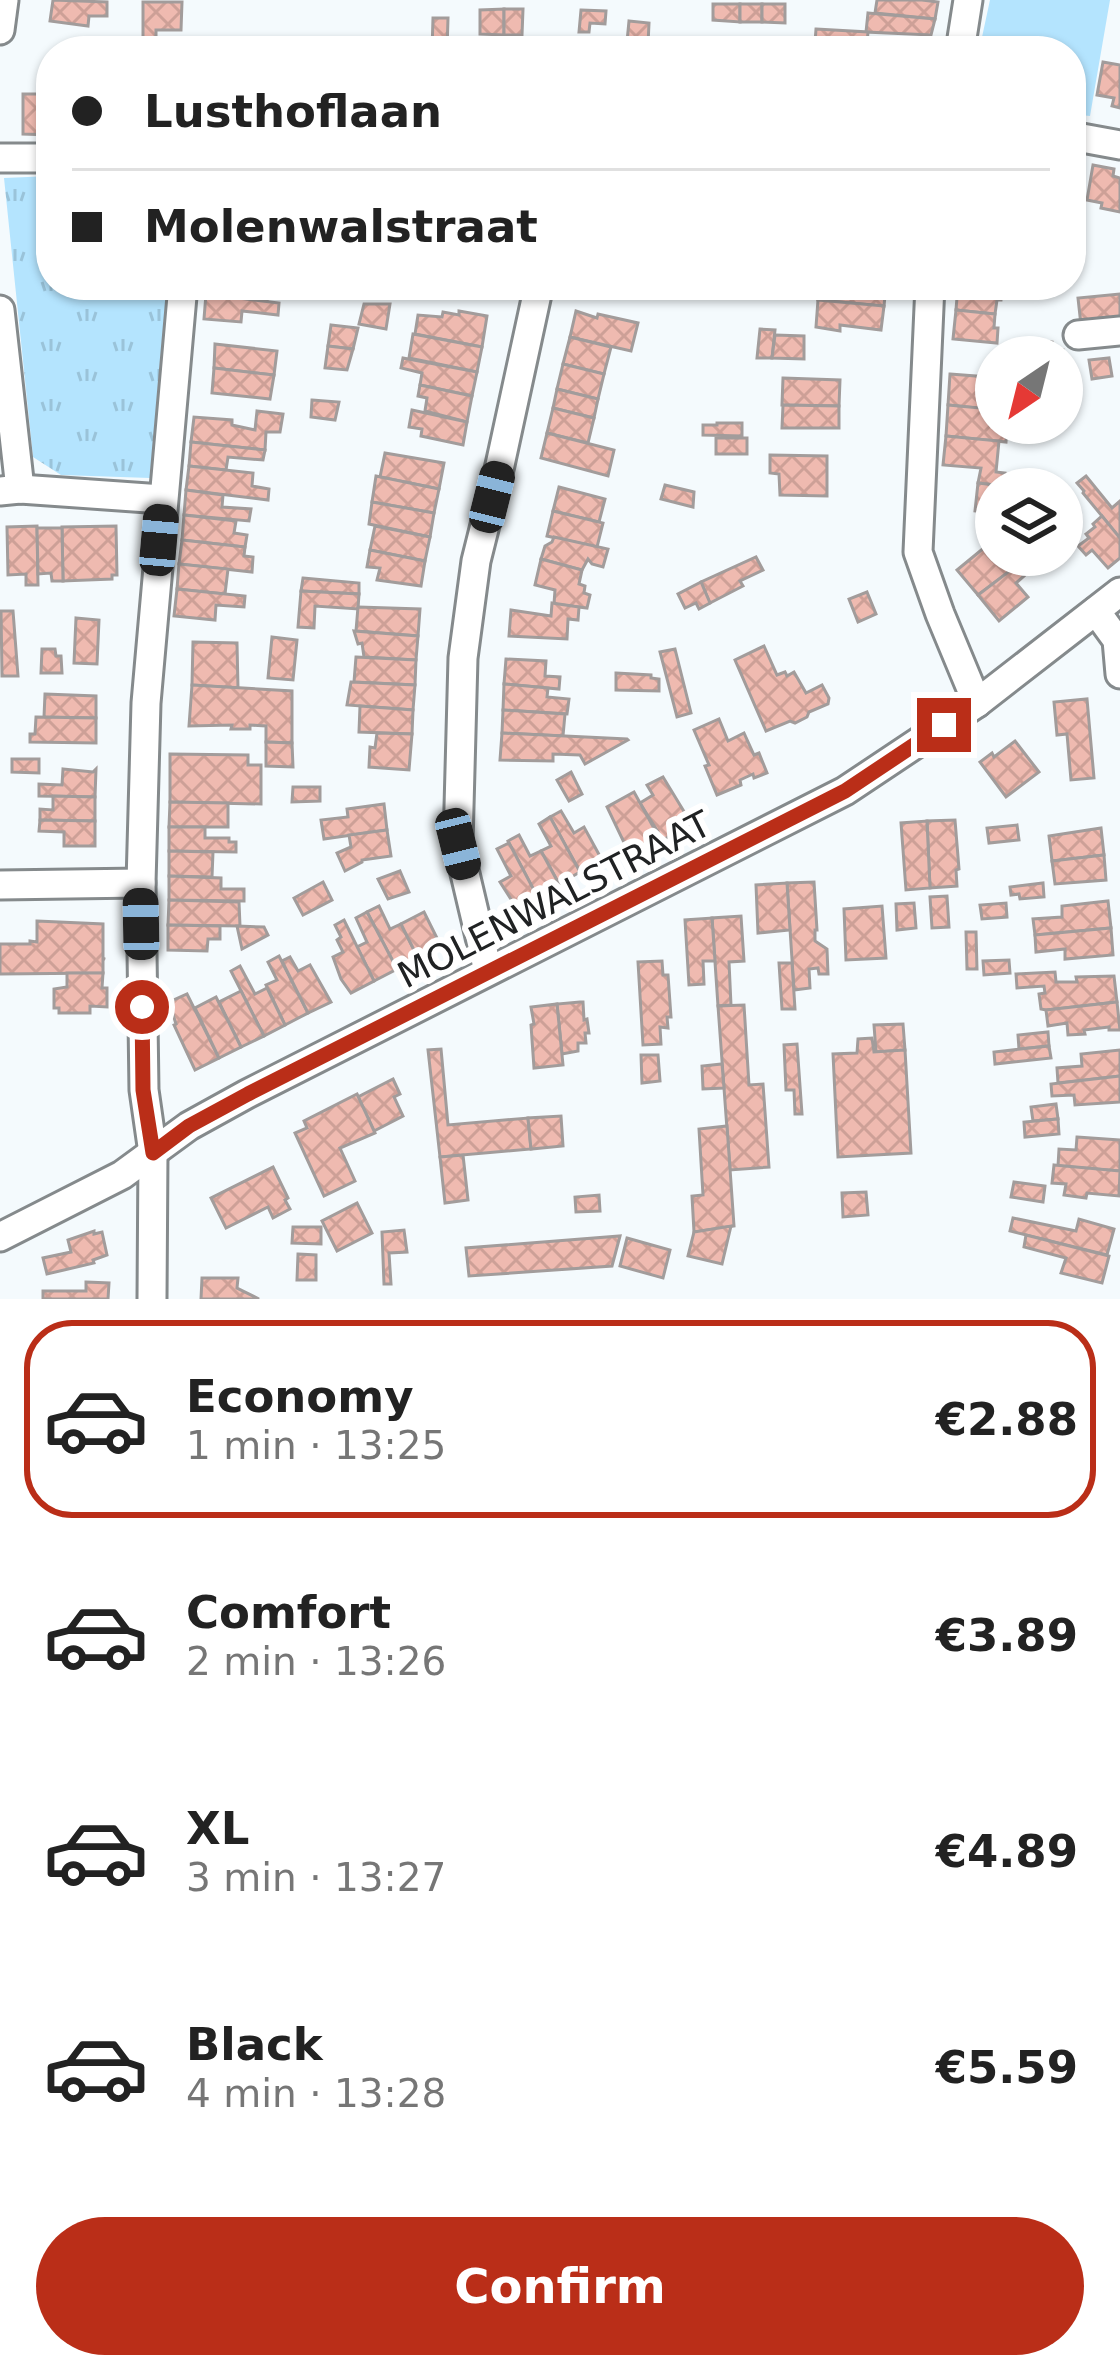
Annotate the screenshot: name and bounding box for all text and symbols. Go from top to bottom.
text: Lusthoflaan [144,85,442,138]
text: Molenwalstraat [144,200,538,253]
north arrow [975,336,1083,444]
map controls [975,336,1083,576]
car [466,458,518,536]
button: layers [975,468,1083,576]
car [138,503,180,577]
route end [917,698,971,752]
street label: MOLENWALSTRAAT [391,802,718,996]
car [432,805,484,883]
car [122,888,160,960]
route start [115,980,169,1034]
icon: car [42,1365,150,1473]
text: Economy [186,1370,414,1423]
text: €2.88 [936,1393,1078,1446]
text: 1 min · 13:25 [186,1423,446,1468]
icon: car [42,1581,150,1689]
text: Comfort [186,1586,391,1639]
text: €3.89 [936,1609,1078,1662]
text: 2 min · 13:26 [186,1639,446,1684]
icon: car [42,1797,150,1905]
text: XL [186,1802,249,1855]
text: €4.89 [936,1825,1078,1878]
text: 3 min · 13:27 [186,1855,446,1900]
icon: car [42,2013,150,2121]
text: Black [186,2018,323,2071]
text: €5.59 [936,2041,1078,2094]
text: 4 min · 13:28 [186,2071,446,2116]
button: Confirm [36,2217,1084,2355]

